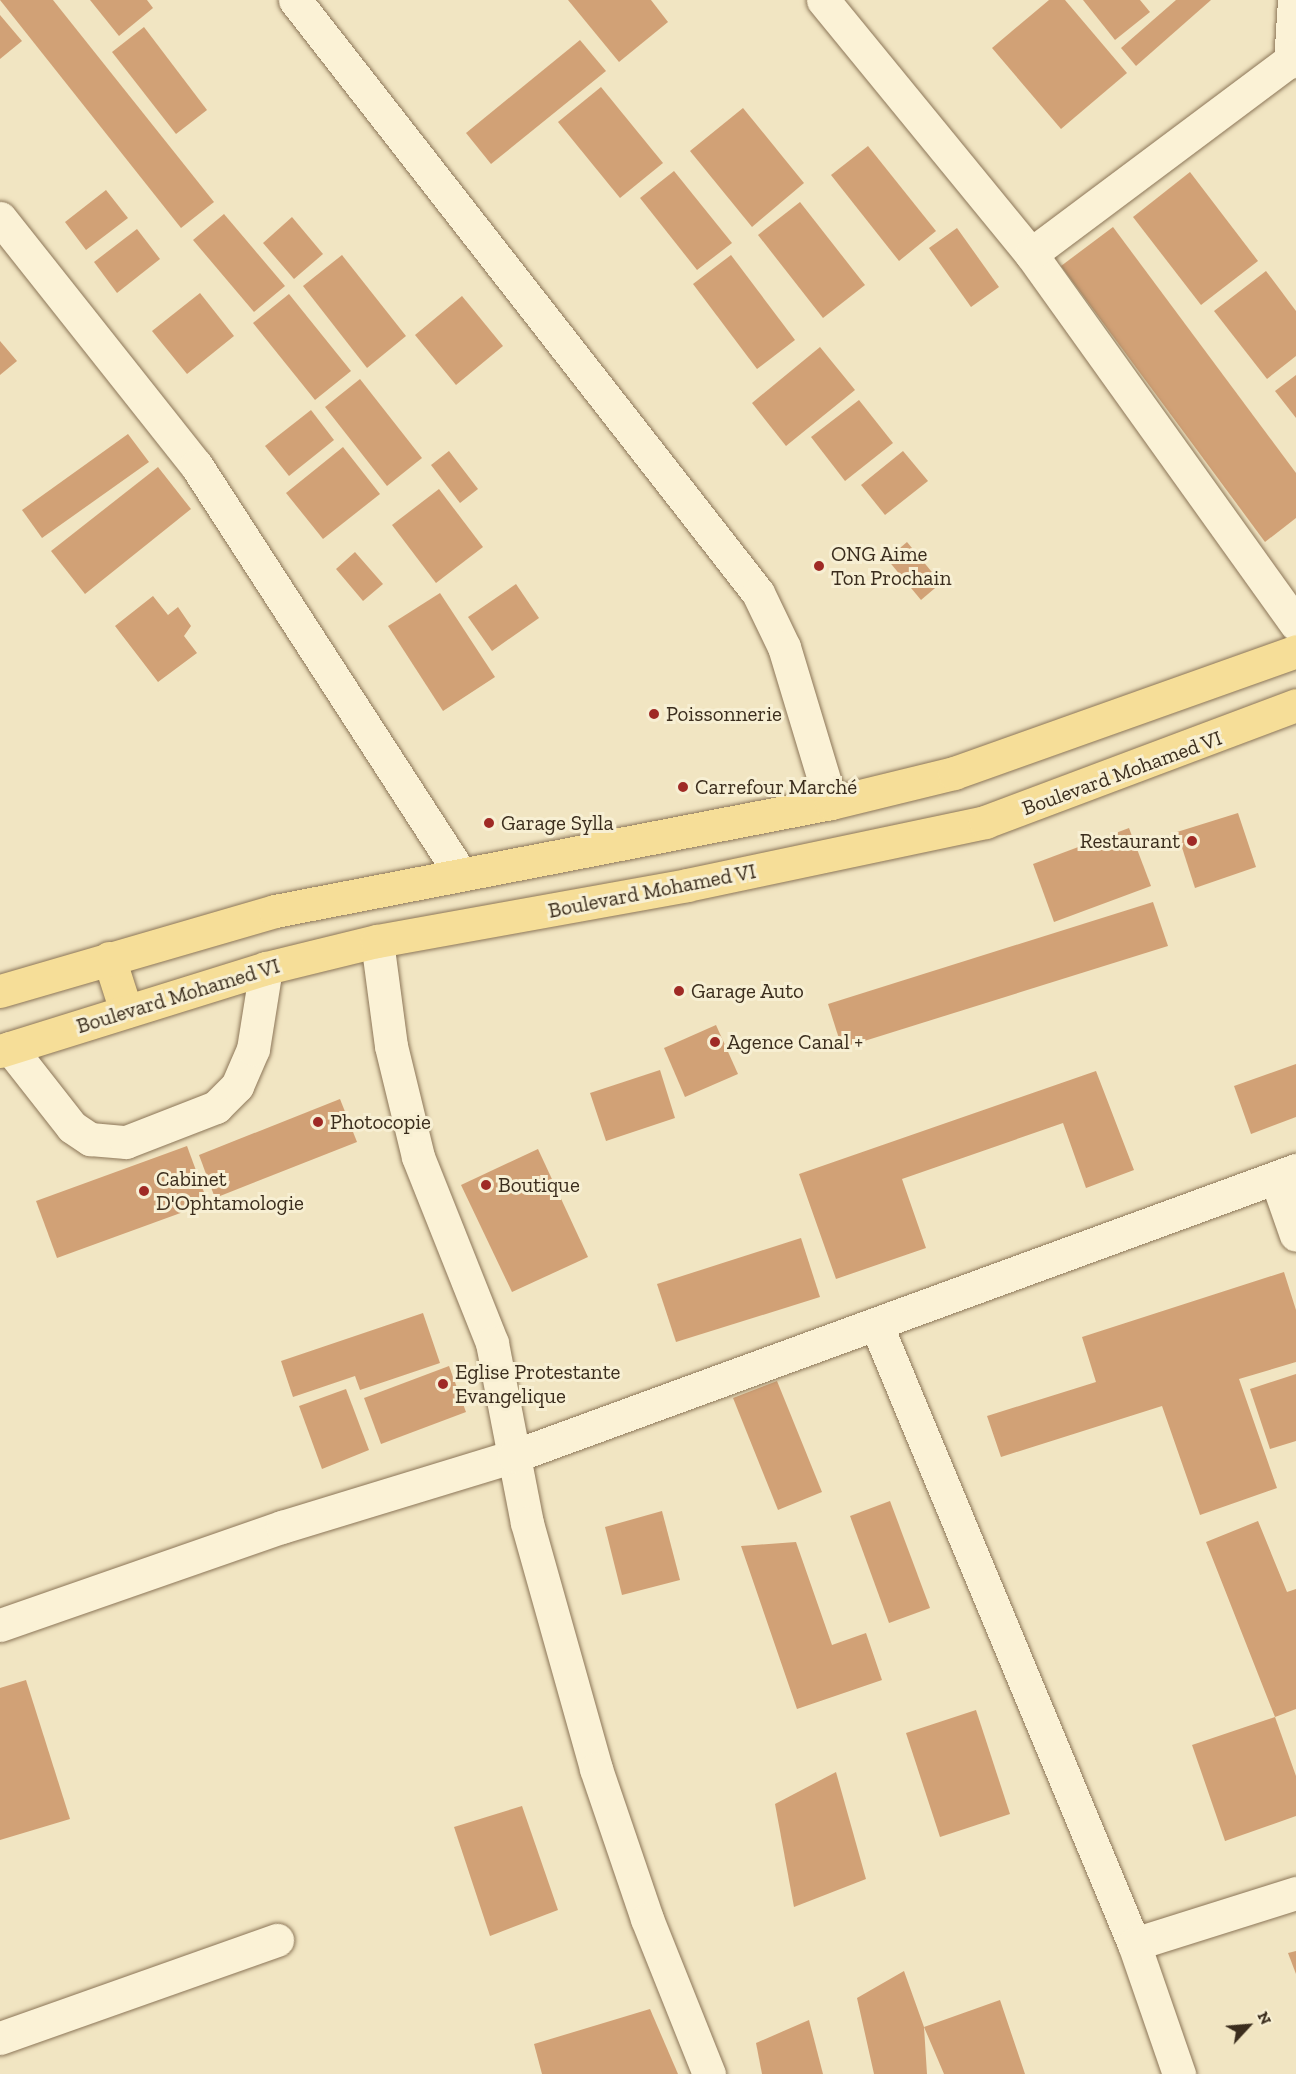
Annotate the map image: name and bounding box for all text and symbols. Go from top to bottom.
place label: ONG Aime Ton Prochain [831,541,951,591]
marker: ONG Aime Ton Prochain [812,559,826,573]
place label: Poissonnerie [666,701,782,727]
marker: Poissonnerie [647,707,661,721]
street label: Boulevard Mohamed VI [1018,725,1226,821]
place label: Carrefour Marché [695,774,858,800]
marker: Carrefour Marché [676,780,690,794]
place label: Garage Sylla [501,810,614,836]
marker: Garage Sylla [482,816,496,830]
place label: Restaurant [1080,828,1180,854]
marker: Restaurant [1185,834,1199,848]
street label: Boulevard Mohamed VI [546,858,758,924]
street label: Boulevard Mohamed VI [73,953,283,1039]
place label: Garage Auto [691,978,804,1004]
marker: Garage Auto [672,984,686,998]
place label: Agence Canal + [727,1029,863,1055]
marker: Agence Canal + [708,1035,722,1049]
place label: Photocopie [330,1109,431,1135]
marker: Photocopie [311,1115,325,1129]
place label: Cabinet D'Ophtamologie [156,1166,304,1216]
place label: Boutique [498,1172,580,1198]
marker: Boutique [479,1178,493,1192]
marker: Cabinet D'Ophtamologie [137,1184,151,1198]
place label: Eglise Protestante Evangelique [455,1359,620,1409]
marker: Eglise Protestante Evangelique [436,1377,450,1391]
north arrow [1218,1996,1278,2056]
text: N [1253,2008,1276,2028]

